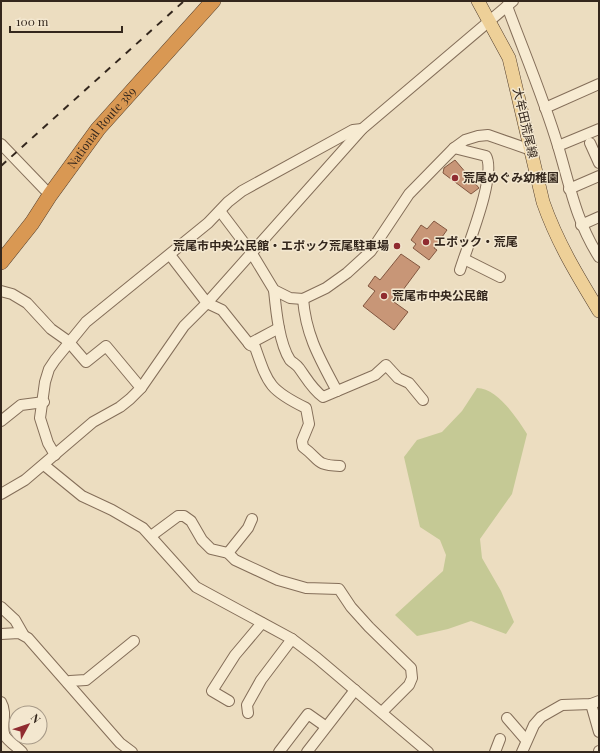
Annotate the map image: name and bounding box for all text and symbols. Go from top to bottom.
scale bar [10,8,122,34]
text: 100 m [16,13,49,29]
street label: National Route 389 [63,83,139,171]
street label: 大牟田荒尾線 [510,86,542,160]
place label: 荒尾めぐみ幼稚園 [463,169,559,185]
marker: 荒尾めぐみ幼稚園 [450,173,460,183]
place label: エポック・荒尾 [434,233,518,249]
place label: 荒尾市中央公民館・エポック荒尾駐車場 [173,237,389,253]
marker: エポック・荒尾 [421,237,431,247]
marker: 荒尾市中央公民館・エポック荒尾駐車場 [392,241,402,251]
place label: 荒尾市中央公民館 [392,287,488,303]
marker: 荒尾市中央公民館 [379,291,389,301]
north arrow [8,705,48,745]
text: N [28,710,44,726]

